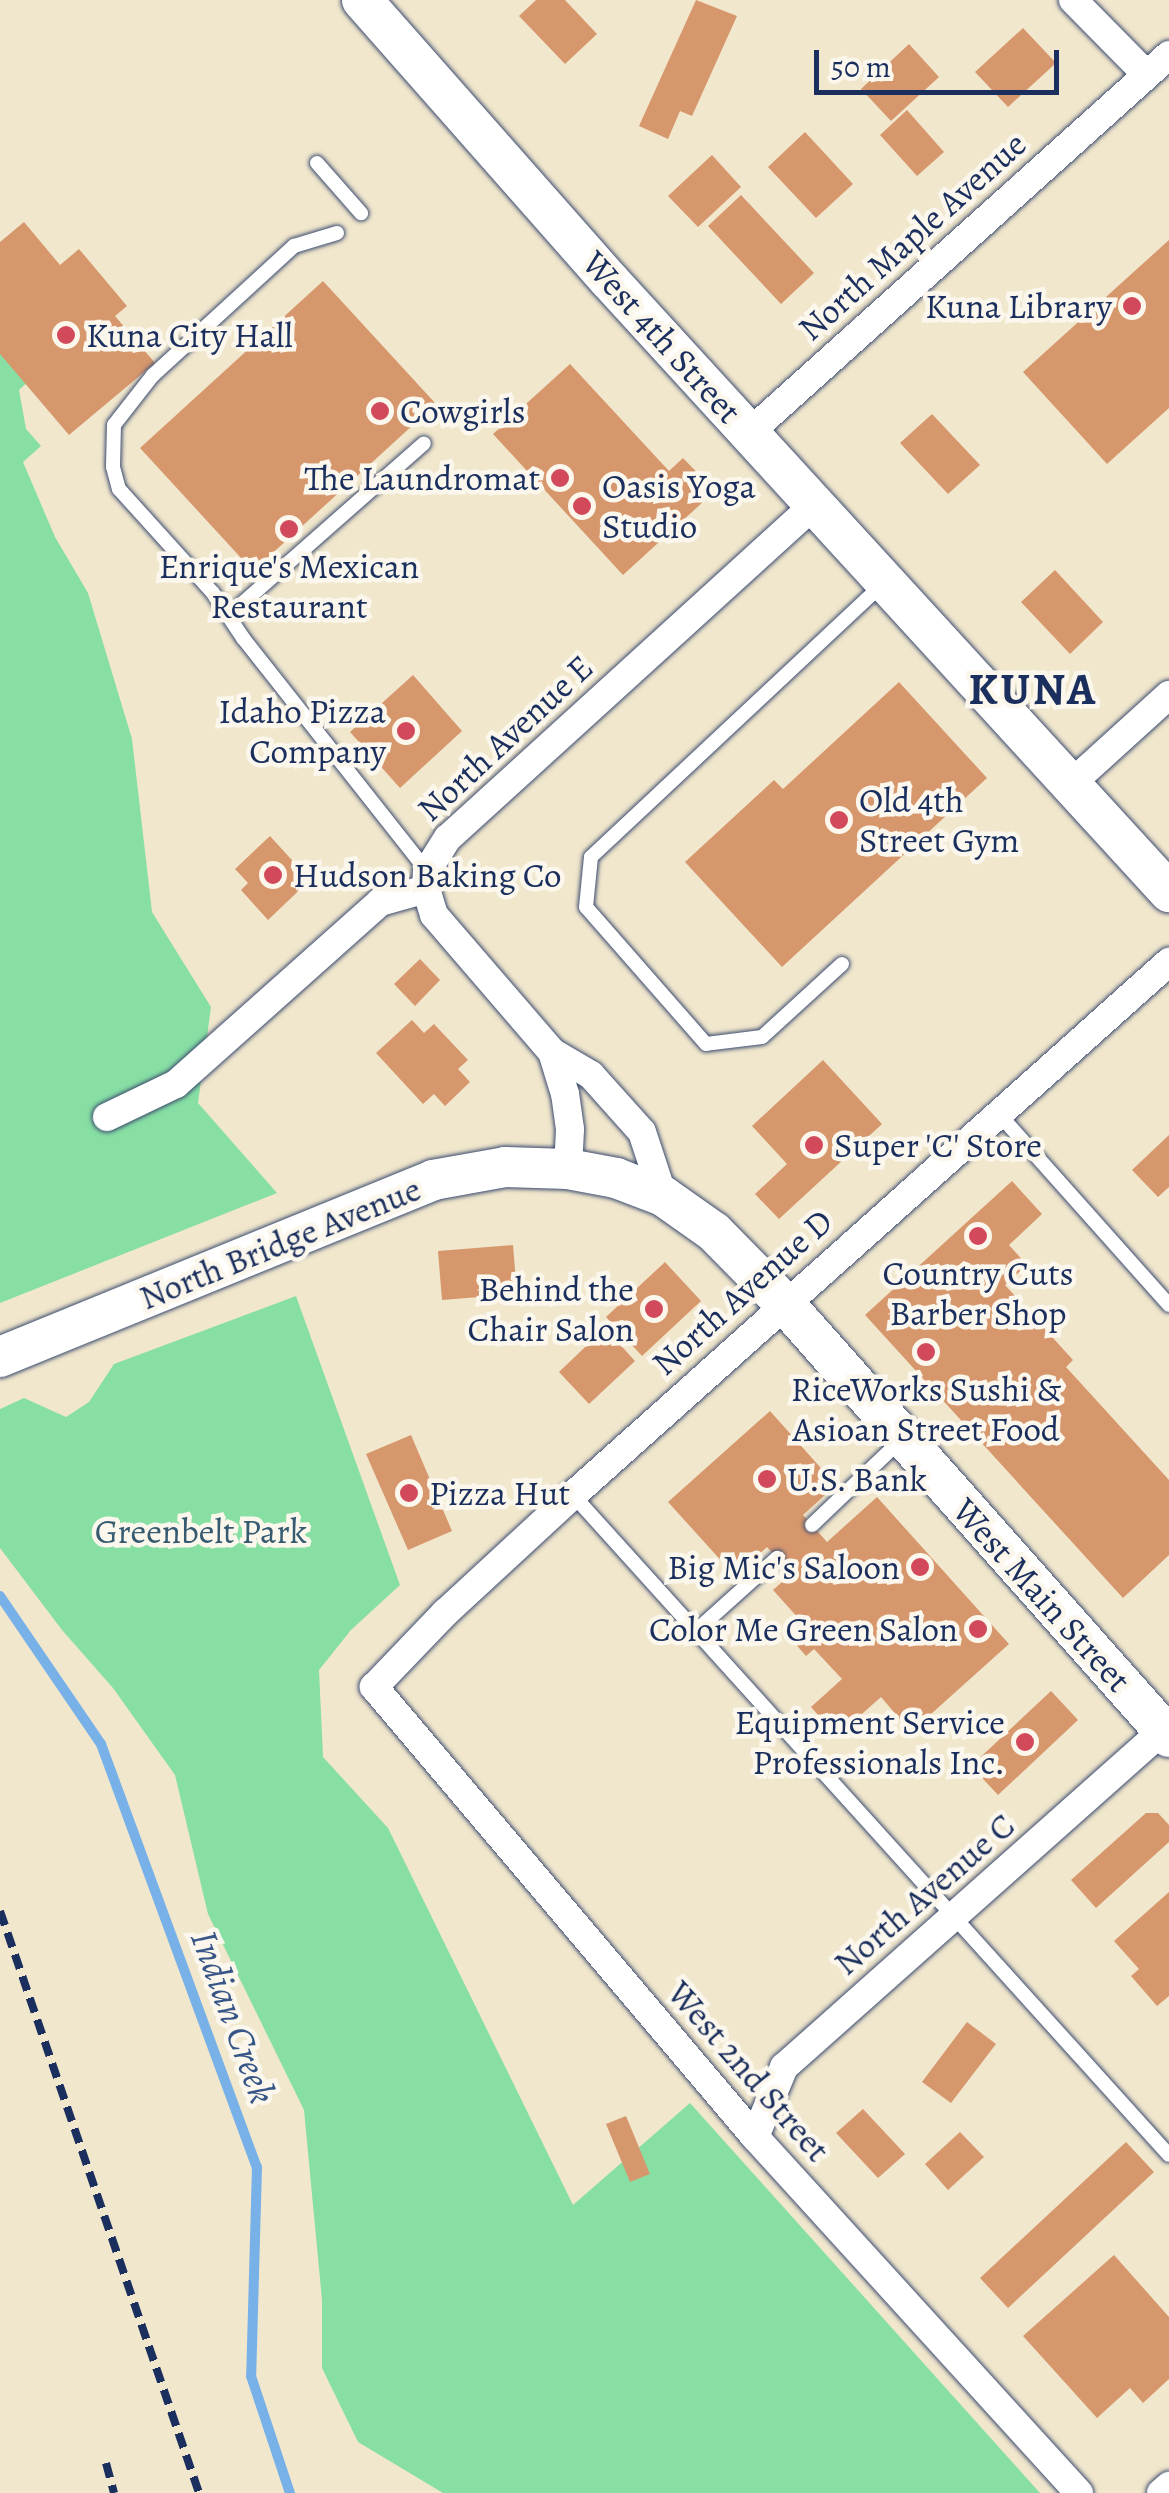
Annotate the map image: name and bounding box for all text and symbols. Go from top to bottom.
scale bar [819,30,1064,92]
text: 50 m [831,47,891,87]
street label: North Maple Avenue [789,123,1035,349]
street label: West 4th Street [574,242,750,432]
place label: Kuna Library [925,285,1112,327]
marker: Kuna Library [1121,295,1143,317]
place label: Kuna City Hall [86,314,293,356]
marker: Kuna City Hall [55,324,77,346]
place label: Cowgirls [400,390,525,432]
marker: Cowgirls [369,400,391,422]
place label: The Laundromat [304,457,540,499]
place label: Oasis Yoga Studio [602,465,756,547]
marker: The Laundromat [549,467,571,489]
marker: Oasis Yoga Studio [571,495,593,517]
marker: Enrique's Mexican Restaurant [278,518,300,540]
place label: Enrique's Mexican Restaurant [159,545,419,627]
street label: North Avenue E [409,646,601,830]
district label: KUNA [968,663,1098,717]
place label: Idaho Pizza Company [219,690,386,772]
marker: Idaho Pizza Company [395,720,417,742]
place label: Old 4th Street Gym [859,779,1019,861]
marker: Old 4th Street Gym [828,809,850,831]
place label: Hudson Baking Co [293,854,561,896]
marker: Hudson Baking Co [262,864,284,886]
place label: Super 'C' Store [834,1124,1043,1166]
marker: Super 'C' Store [803,1134,825,1156]
street label: North Bridge Avenue [133,1167,427,1319]
street label: North Avenue D [643,1200,841,1384]
marker: Country Cuts Barber Shop [967,1225,989,1247]
place label: Country Cuts Barber Shop [882,1252,1074,1334]
place label: Behind the Chair Salon [468,1268,634,1350]
marker: Behind the Chair Salon [643,1298,665,1320]
marker: RiceWorks Sushi & Asioan Street Food [915,1341,937,1363]
place label: RiceWorks Sushi & Asioan Street Food [791,1368,1061,1450]
place label: U.S. Bank [787,1458,928,1500]
marker: U.S. Bank [756,1468,778,1490]
place label: Pizza Hut [429,1472,570,1514]
marker: Pizza Hut [398,1482,420,1504]
street label: West Main Street [944,1490,1140,1700]
park label: Greenbelt Park [95,1510,307,1552]
place label: Big Mic's Saloon [667,1546,900,1588]
marker: Big Mic's Saloon [909,1556,931,1578]
place label: Color Me Green Salon [649,1608,958,1650]
marker: Color Me Green Salon [967,1618,989,1640]
place label: Equipment Service Professionals Inc. [734,1701,1005,1783]
marker: Equipment Service Professionals Inc. [1014,1731,1036,1753]
street label: North Avenue C [825,1804,1023,1984]
water label: Indian Creek [181,1924,285,2110]
street label: West 2nd Street [659,1972,839,2170]

